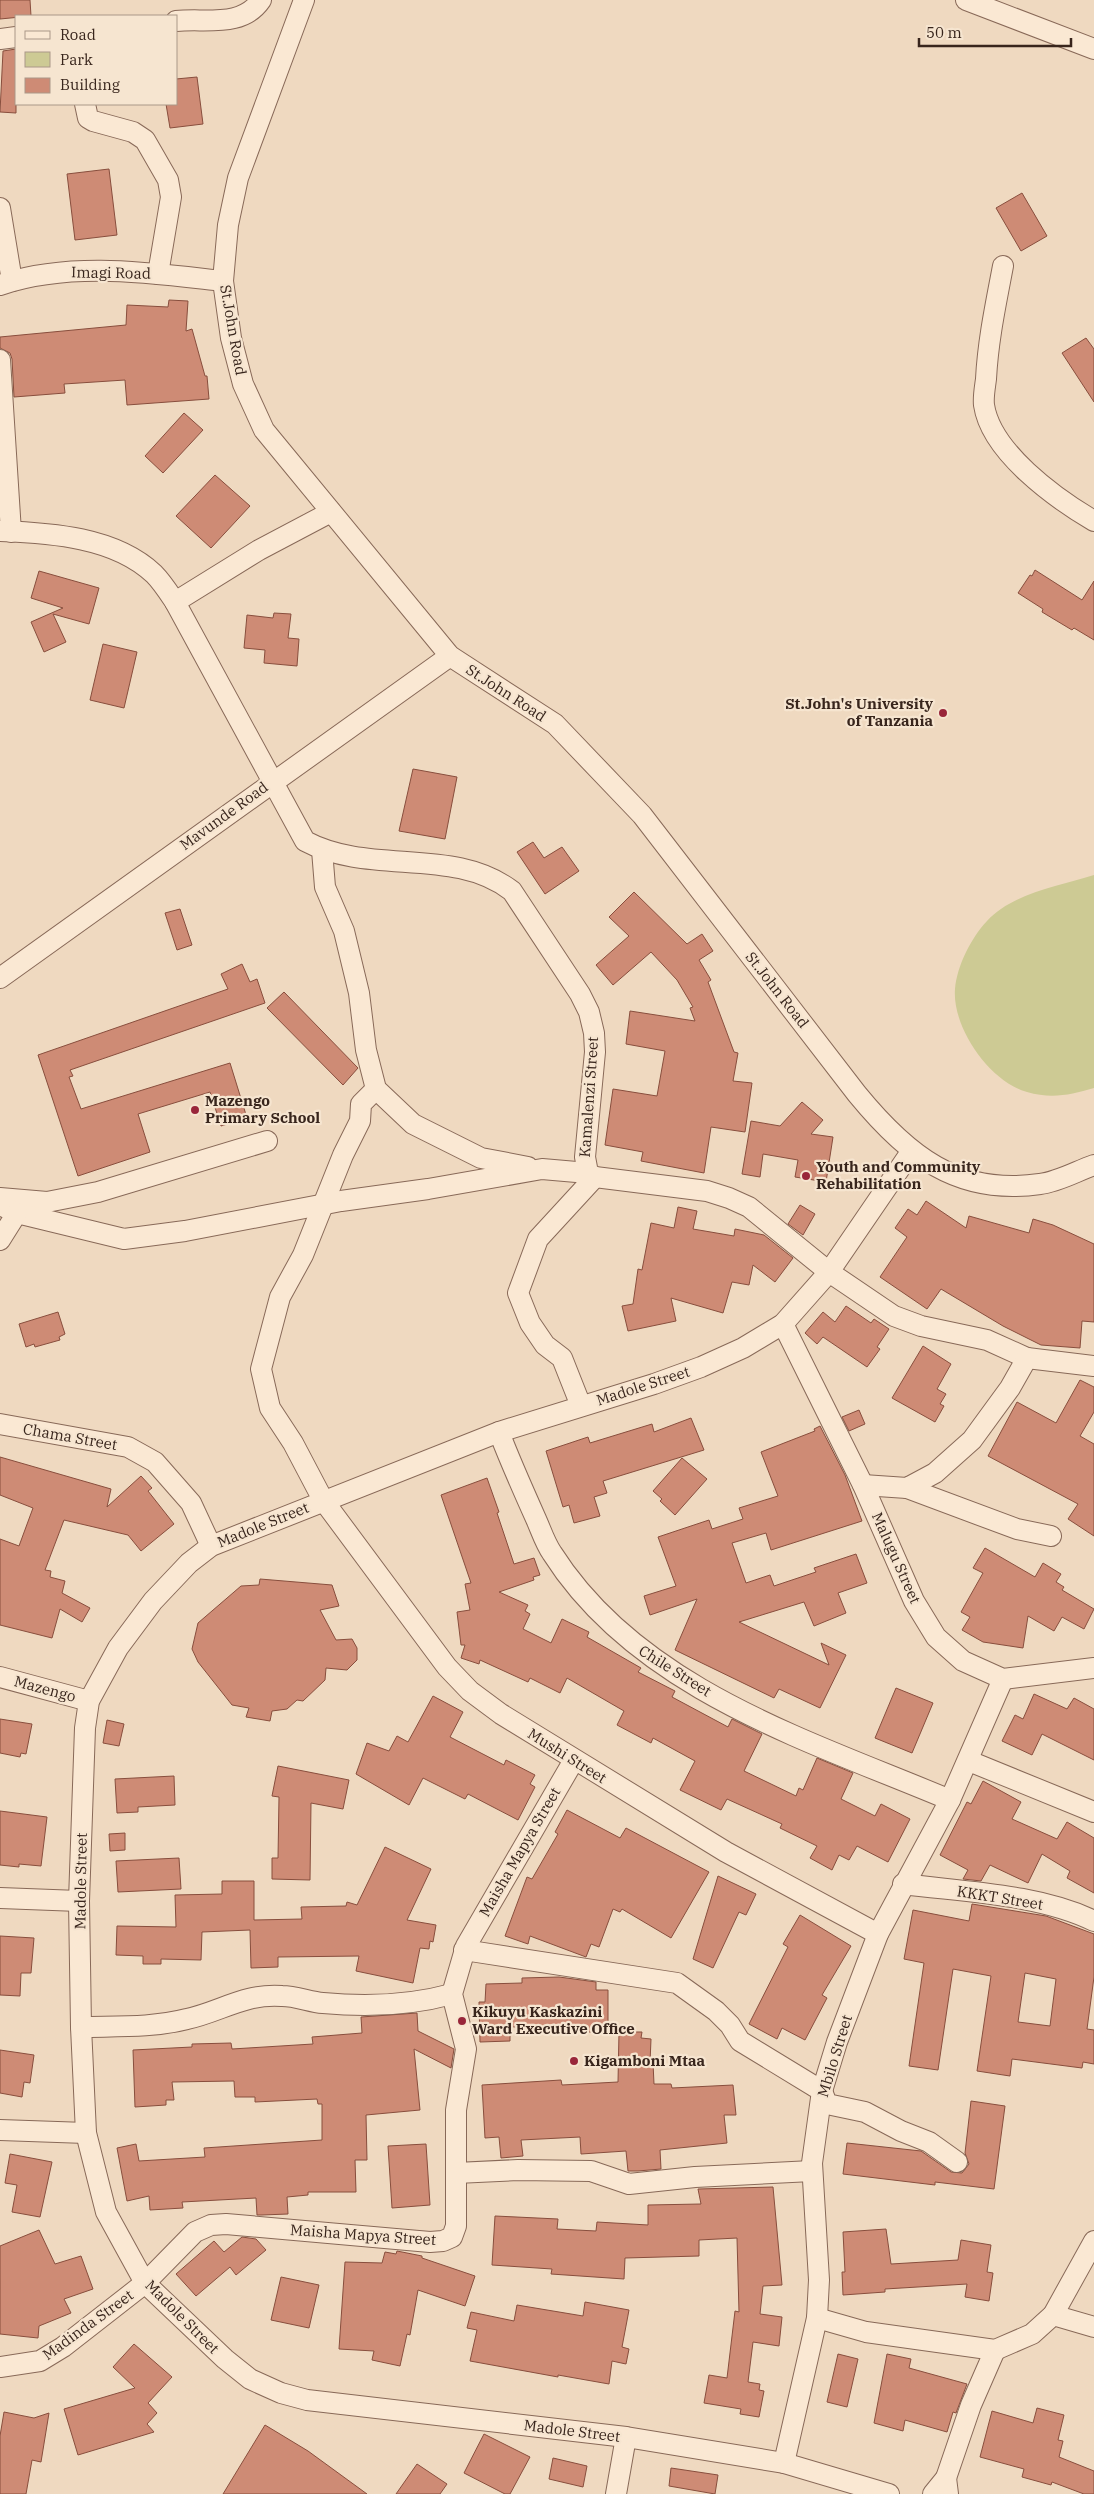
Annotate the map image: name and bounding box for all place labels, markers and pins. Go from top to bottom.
place label: St.John's University of Tanzania [785,694,933,730]
marker: St.John's University of Tanzania [937,707,949,719]
place label: Mazengo Primary School [205,1091,320,1127]
marker: Mazengo Primary School [189,1104,201,1116]
place label: Youth and Community Rehabilitation [816,1157,981,1193]
marker: Youth and Community Rehabilitation [800,1170,812,1182]
place label: Kikuyu Kaskazini Ward Executive Office [472,2002,635,2038]
marker: Kikuyu Kaskazini Ward Executive Office [456,2015,468,2027]
place label: Kigamboni Mtaa [584,2051,705,2070]
marker: Kigamboni Mtaa [568,2055,580,2067]

